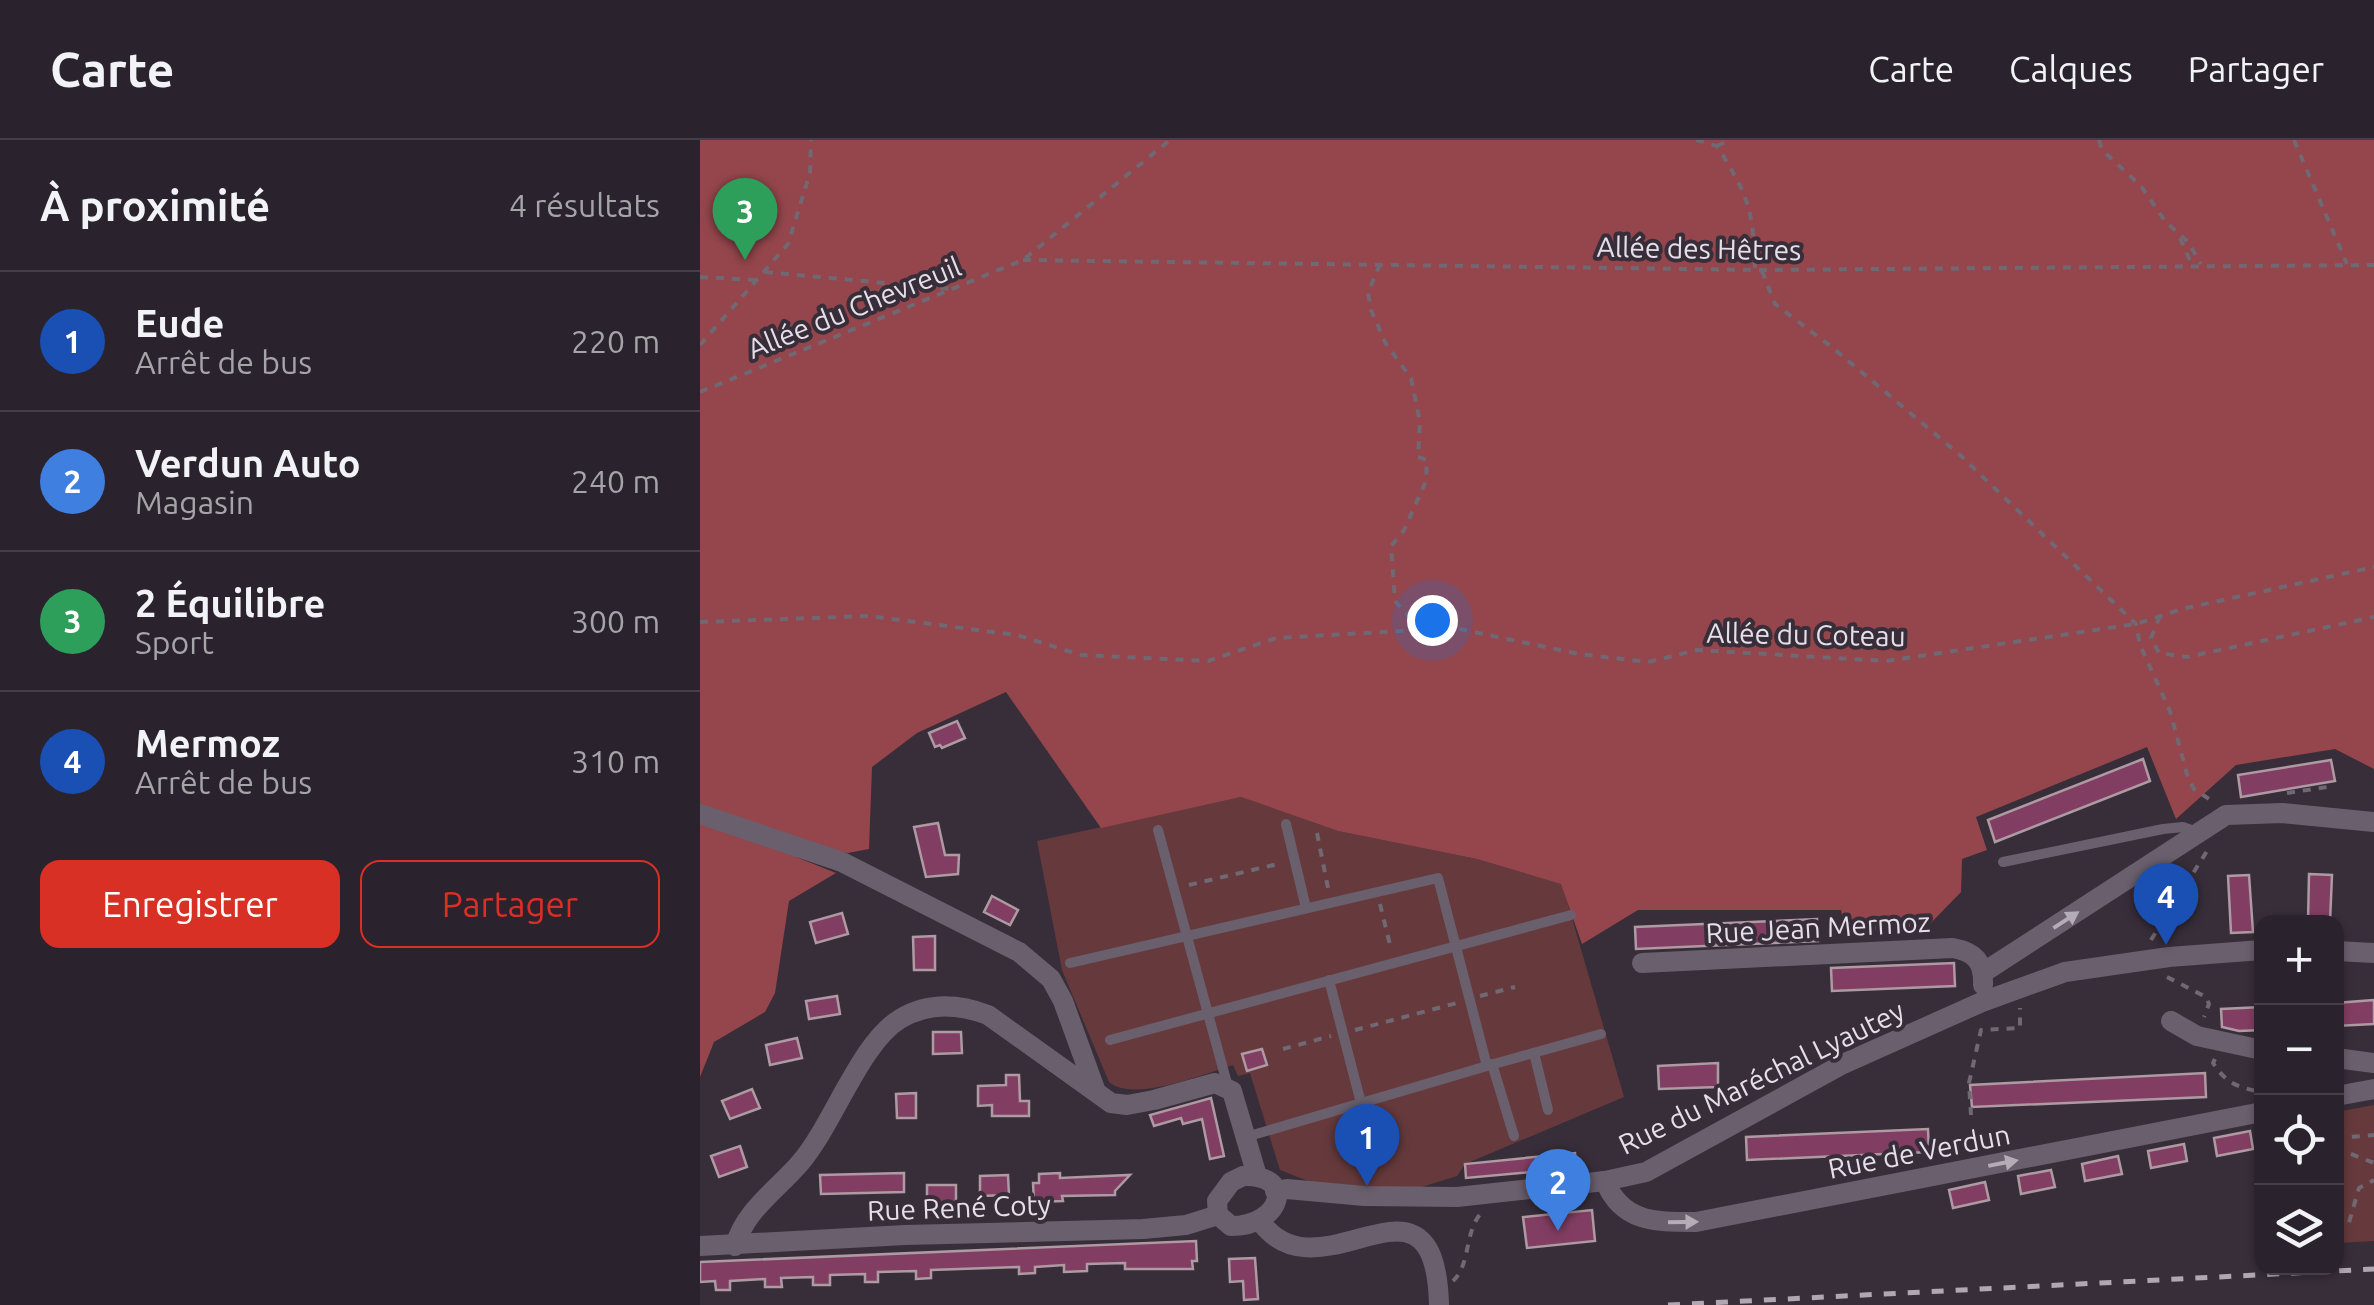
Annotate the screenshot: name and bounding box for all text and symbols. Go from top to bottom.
text: Carte [50,42,174,96]
text: Carte [1868,49,1954,89]
text: Calques [2009,49,2133,89]
text: Partager [2188,49,2324,89]
pin: 3 [712,178,778,260]
text: À proximité [40,182,270,229]
text: 4 résultats [509,187,660,223]
street label: Allée des Hêtres [1596,231,1802,265]
street label: Allée du Chevreuil [743,250,965,364]
text: Eude [135,302,224,344]
text: 1 [63,323,82,359]
text: 220 m [571,323,660,359]
text: Arrêt de bus [135,344,312,380]
text: Verdun Auto [135,442,361,484]
text: 2 [63,463,82,499]
text: 240 m [571,463,660,499]
text: Magasin [135,484,254,520]
text: 2 Équilibre [135,582,325,624]
your location [1407,595,1458,646]
text: 3 [63,603,82,639]
text: 300 m [571,603,660,639]
street label: Allée du Coteau [1706,617,1906,651]
text: Sport [135,624,214,660]
text: Mermoz [135,722,280,764]
text: 4 [63,743,82,779]
text: 310 m [571,743,660,779]
text: Arrêt de bus [135,764,312,800]
button: Enregistrer [40,860,340,948]
button: Partager [360,860,660,948]
pin: 4 [2134,862,2198,945]
street label: Rue Jean Mermoz [1705,906,1931,948]
one-way arrow [2052,911,2079,929]
map controls [2254,915,2344,1275]
button: + [2254,915,2344,1005]
street label: Rue du Maréchal Lyautey [1613,994,1909,1160]
button: − [2254,1005,2344,1095]
button: locate [2254,1095,2344,1185]
pin: 1 [1334,1104,1400,1186]
street label: Rue de Verdun [1825,1118,2013,1184]
pin: 2 [1526,1148,1590,1231]
one-way arrow [1987,1154,2018,1170]
button: layers [2254,1185,2344,1275]
street label: Rue René Coty [866,1188,1052,1226]
one-way arrow [1668,1213,1700,1229]

